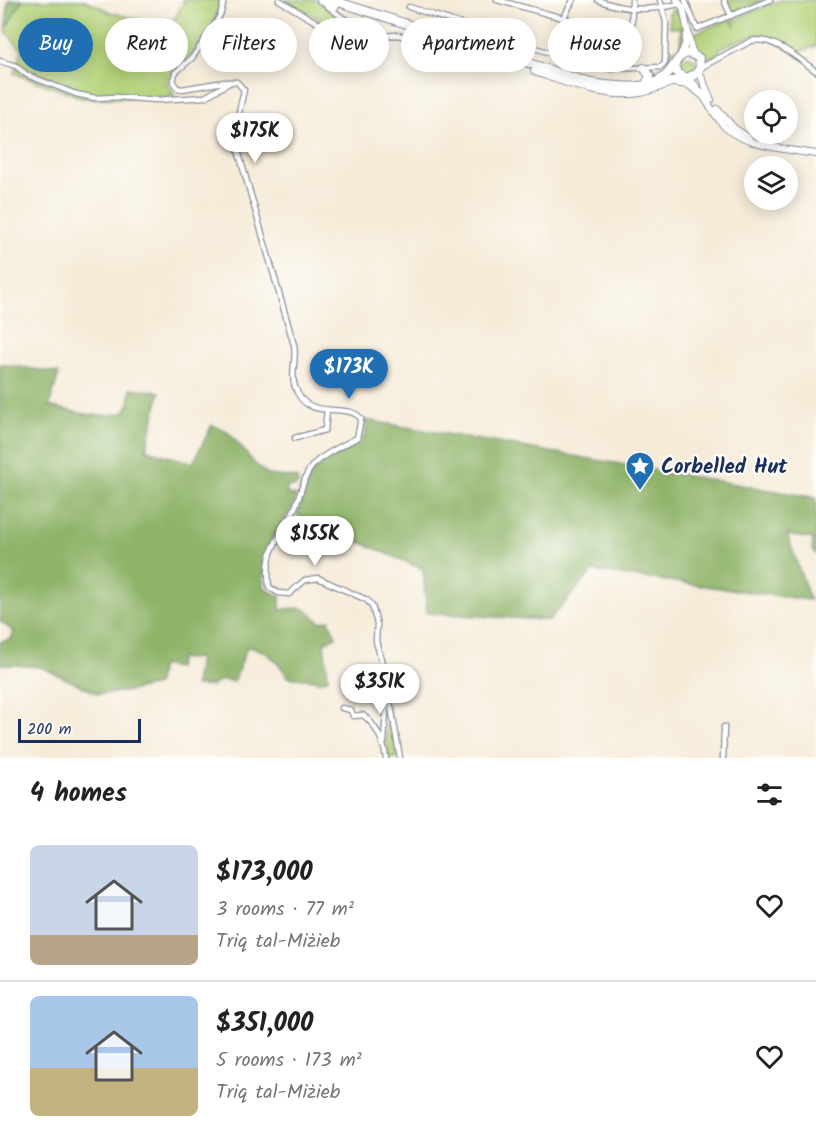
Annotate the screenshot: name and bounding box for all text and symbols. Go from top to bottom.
chip: Buy [18,18,93,72]
chip: Rent [105,18,188,72]
chip: Filters [200,18,297,72]
chip: New [309,18,389,72]
chip: Apartment [401,18,536,72]
chip: House [548,18,642,72]
map controls [744,90,798,210]
button: locate [744,90,798,144]
pin: $175K [213,113,297,164]
text: $175K [230,116,280,148]
button: layers [744,156,798,210]
pin: $173K [307,349,391,400]
text: $173K [324,352,374,384]
place icon: Corbelled Hut [624,450,656,492]
place label: Corbelled Hut [661,451,788,484]
pin: $155K [273,516,357,567]
text: $155K [290,519,340,551]
pin: $351K [338,664,422,715]
text: $351K [355,667,405,699]
scale bar [18,716,141,744]
text: 200 m [27,717,71,742]
text: 4 homes [30,773,127,815]
icon: filters [753,778,786,811]
text: $173,000 [216,852,313,894]
icon: home [78,869,150,941]
icon: heart [753,889,786,922]
text: 3 rooms · 77 m² [216,894,354,926]
text: Triq tal-Miżieb [216,926,340,958]
text: $351,000 [216,1003,313,1045]
icon: home [78,1020,150,1092]
icon: heart [753,1040,786,1073]
text: 5 rooms · 173 m² [216,1045,362,1077]
text: Triq tal-Miżieb [216,1077,340,1109]

